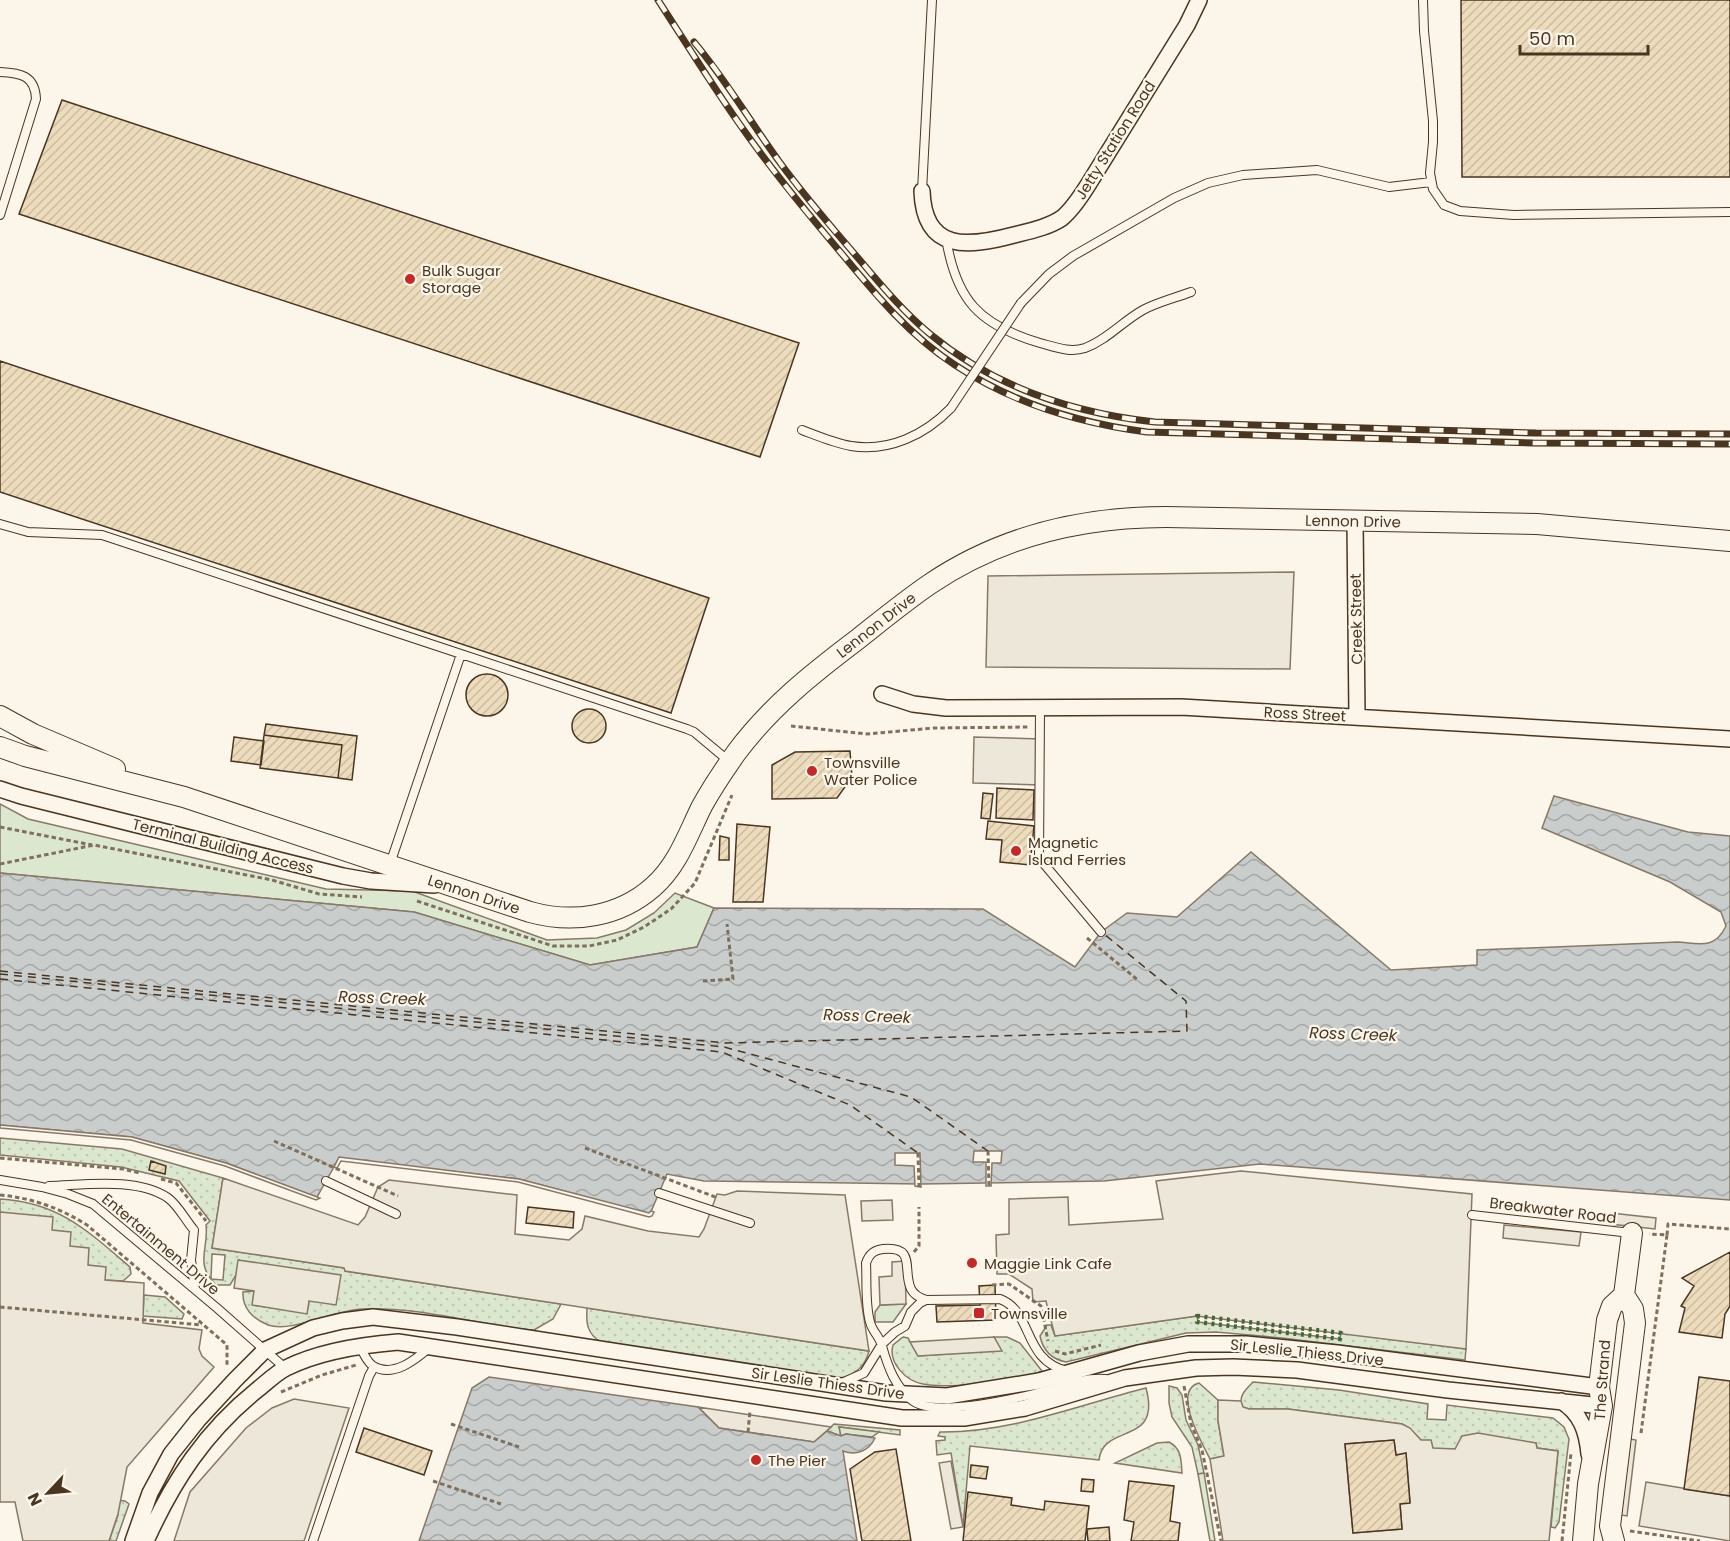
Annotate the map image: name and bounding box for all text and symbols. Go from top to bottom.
scale bar [1520,18,1648,56]
text: 50 m [1529,26,1575,51]
street label: Jetty Station Road [1070,77,1160,203]
place label: Bulk Sugar Storage [422,260,501,298]
marker: Bulk Sugar Storage [403,272,417,286]
street label: Lennon Drive [1305,510,1401,532]
street label: Creek Street [1345,573,1367,665]
street label: Lennon Drive [832,587,920,663]
street label: Ross Street [1263,701,1347,727]
place label: Townsville Water Police [824,752,917,790]
marker: Townsville Water Police [805,764,819,778]
street label: Terminal Building Access [130,813,316,879]
place label: Magnetic Island Ferries [1028,832,1126,870]
marker: Magnetic Island Ferries [1009,844,1023,858]
street label: Lennon Drive [425,869,523,919]
water label: Ross Creek [338,985,427,1011]
water label: Ross Creek [823,1003,912,1029]
water label: Ross Creek [1309,1021,1398,1047]
street label: Entertainment Drive [98,1188,224,1300]
street label: Breakwater Road [1488,1192,1618,1228]
place label: Maggie Link Cafe [984,1253,1112,1274]
marker: Maggie Link Cafe [965,1256,979,1270]
place label: Townsville [991,1303,1067,1324]
marker: Townsville [972,1306,986,1320]
street label: Sir Leslie Thiess Drive [1229,1333,1385,1371]
street label: The Strand [1589,1339,1615,1421]
street label: Sir Leslie Thiess Drive [750,1362,906,1404]
place label: The Pier [768,1450,827,1471]
marker: The Pier [749,1453,763,1467]
north arrow [18,1463,78,1523]
text: N [22,1489,48,1510]

